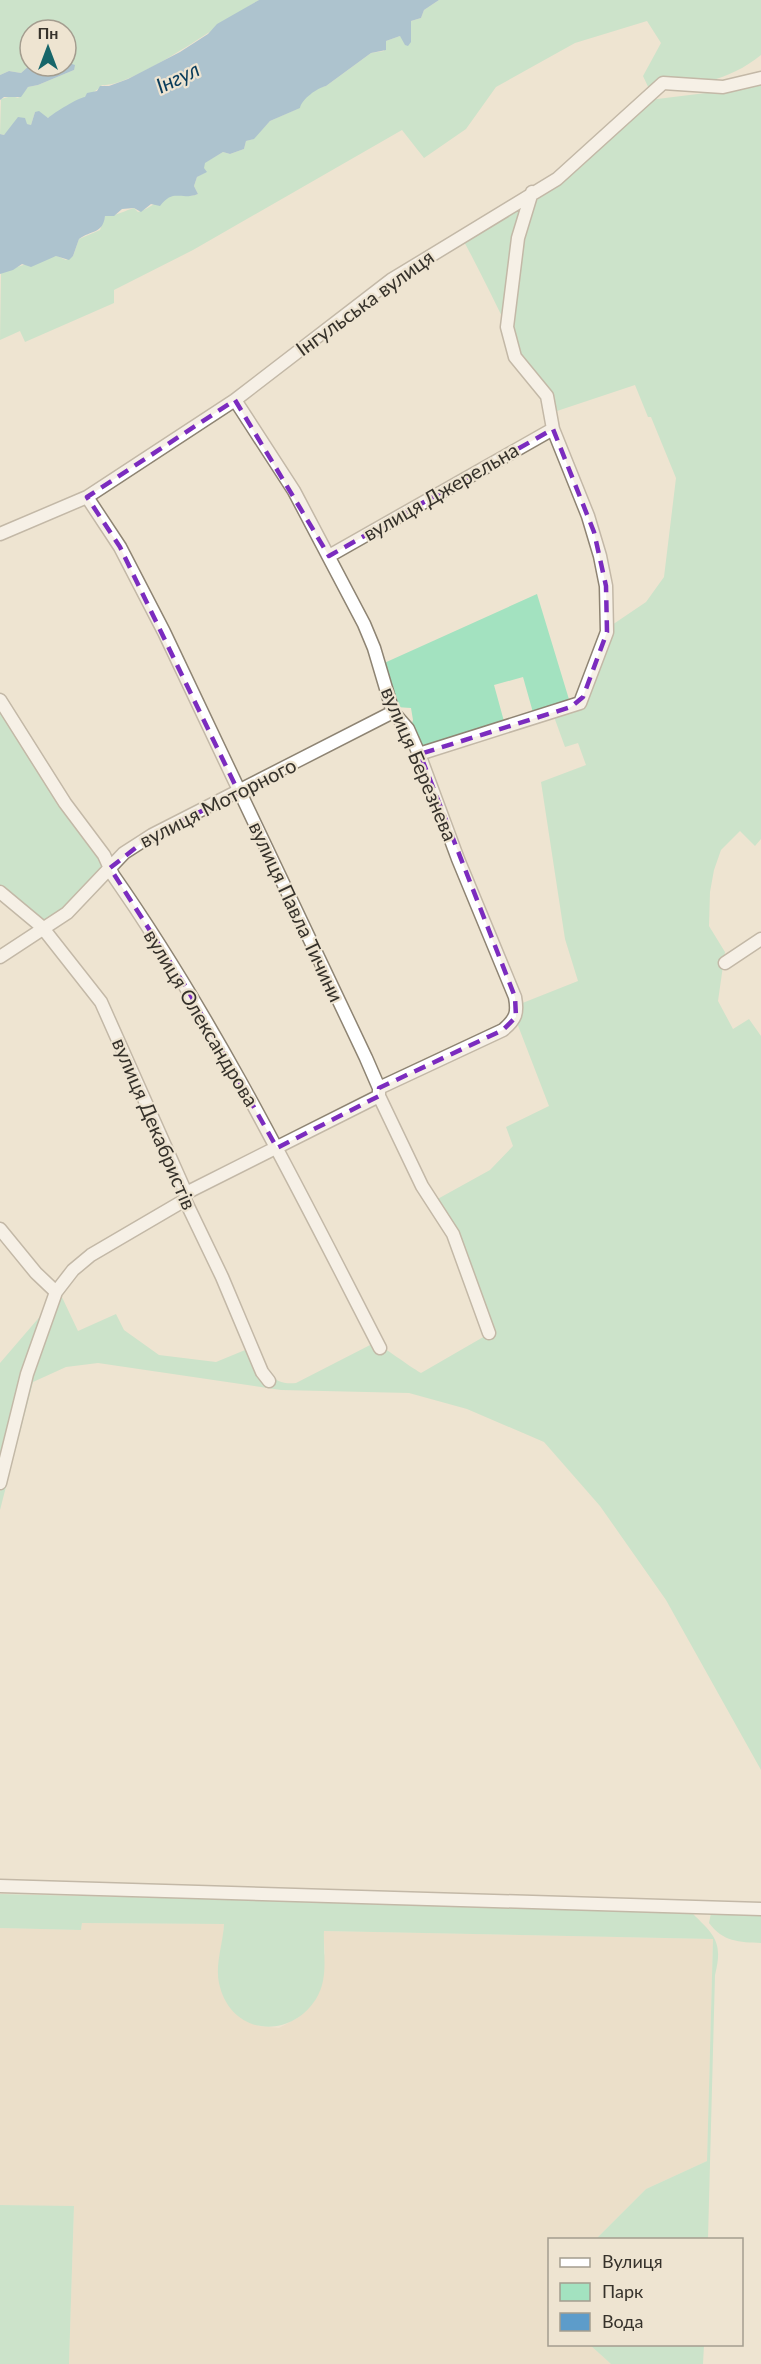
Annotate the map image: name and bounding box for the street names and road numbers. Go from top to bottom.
street label: Інгульська вулиця [291,244,438,360]
street label: вулиця Джерельна [359,437,522,545]
street label: вулиця Березнева [377,683,463,844]
street label: вулиця Моторного [135,752,300,852]
street label: вулиця Павла Тичини [245,818,349,1006]
street label: вулиця Олександрова [140,925,264,1110]
street label: вулиця Декабристів [108,1034,202,1213]

